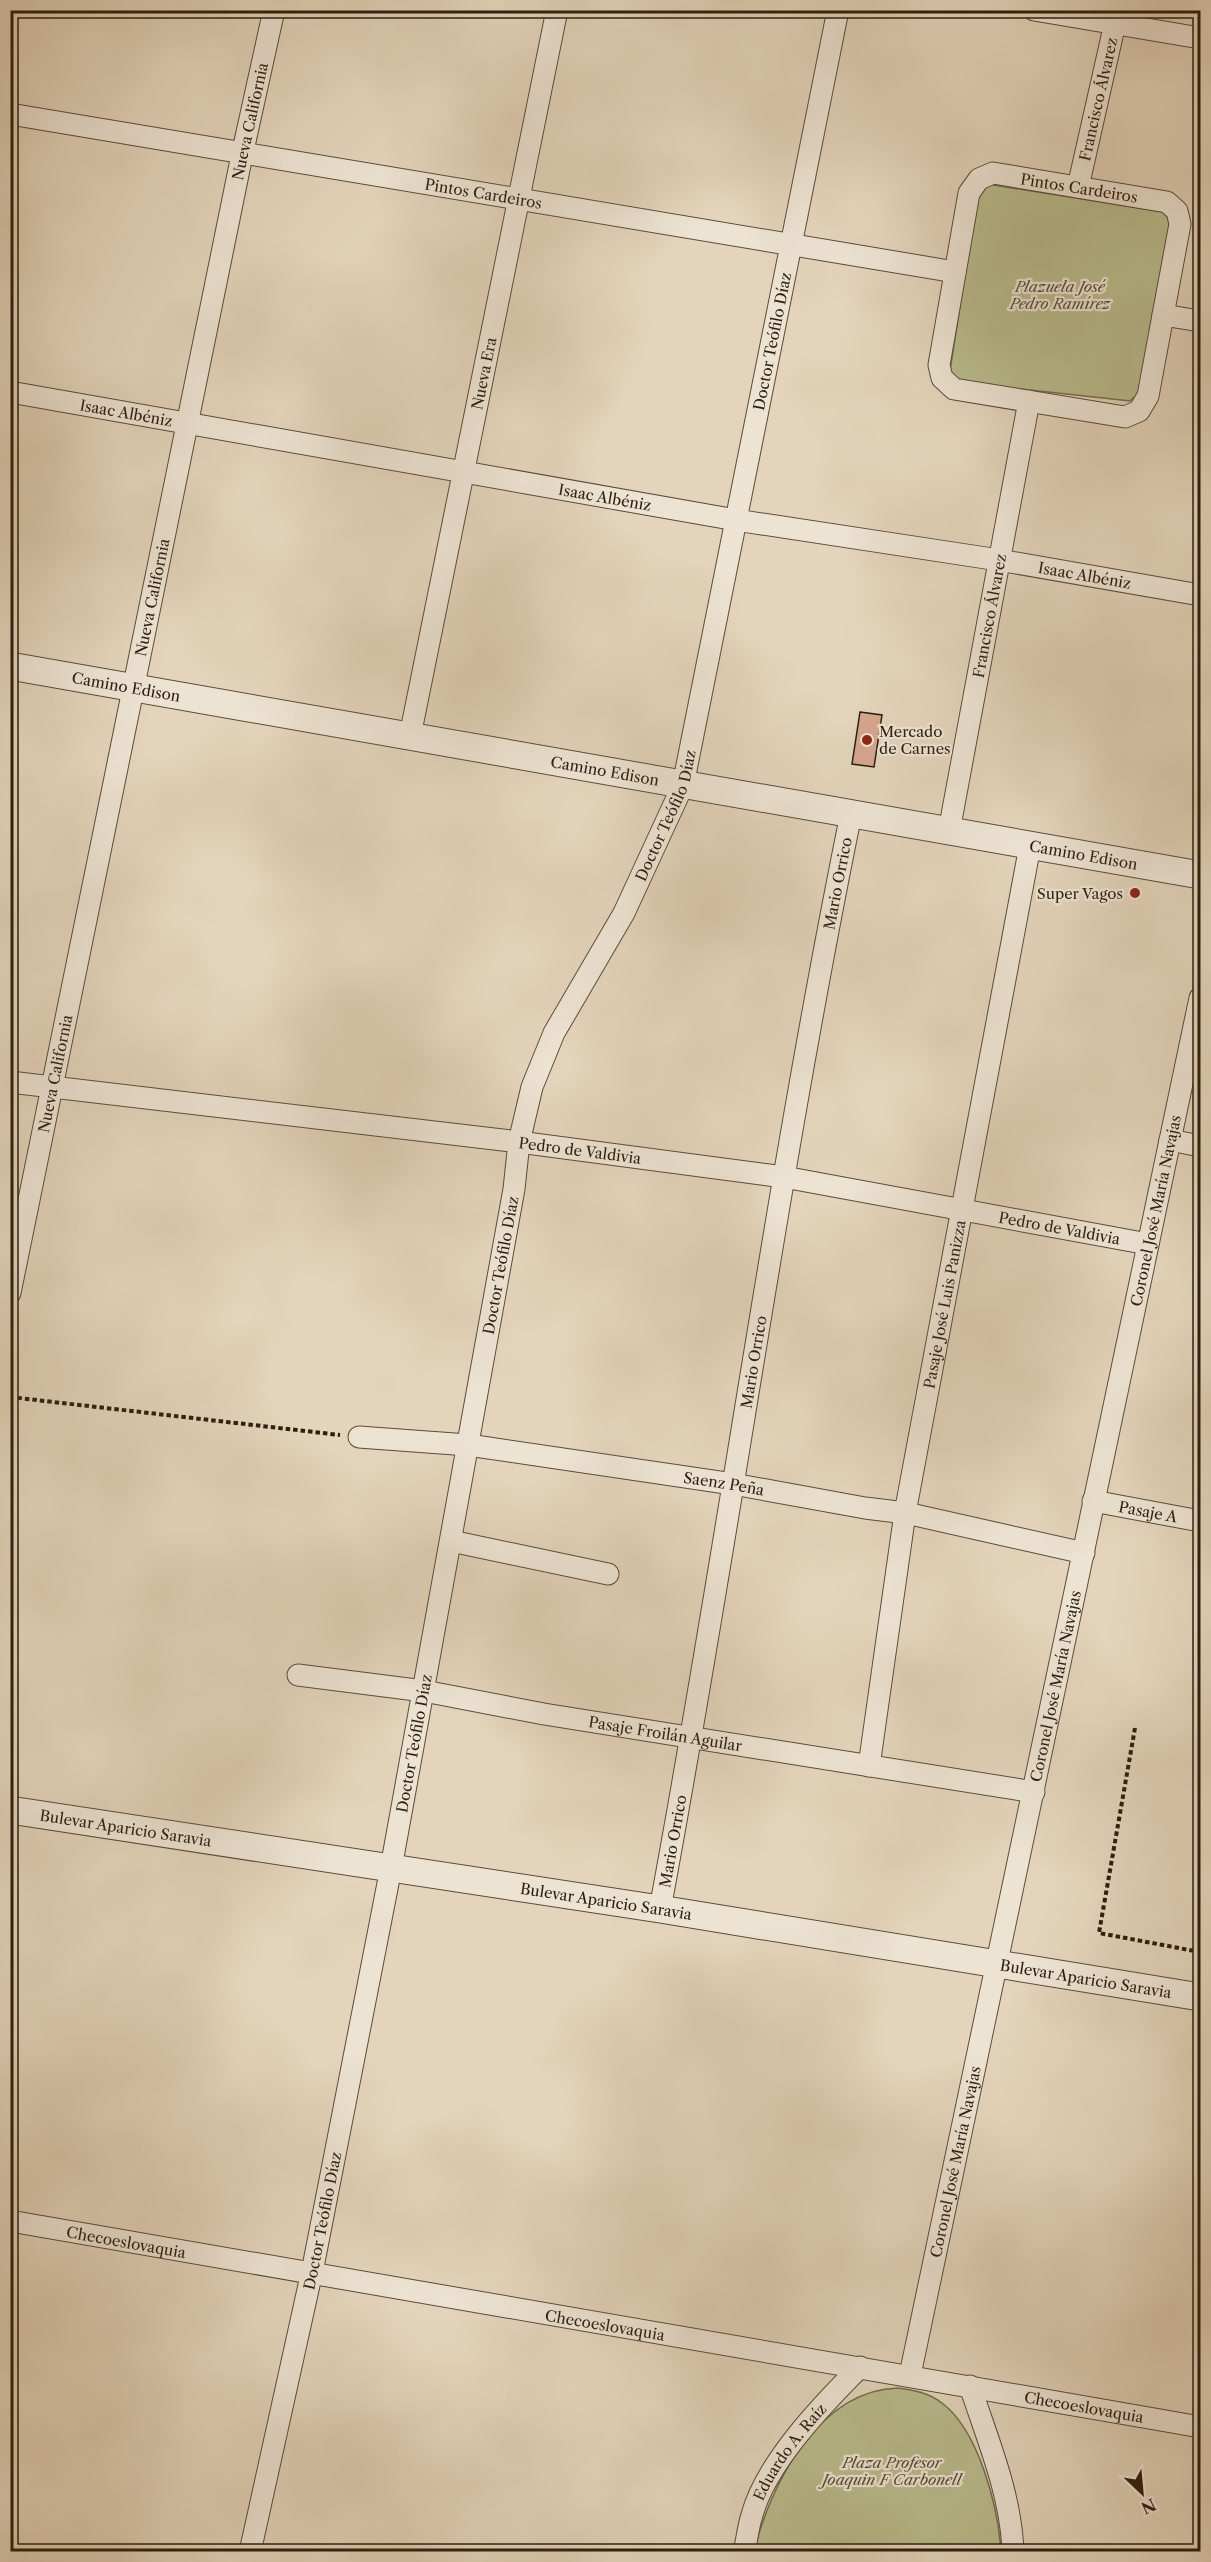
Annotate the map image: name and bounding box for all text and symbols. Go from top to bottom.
street label: Francisco Álvarez [1075,35,1121,163]
street label: Nueva California [228,60,272,182]
street label: Pintos Cardeiros [1019,169,1139,207]
street label: Pintos Cardeiros [423,174,543,212]
street label: Doctor Teófilo Díaz [749,270,795,412]
park label: Plazuela José Pedro Ramírez [1009,277,1111,313]
street label: Nueva Era [467,335,500,411]
street label: Isaac Albéniz [78,395,174,430]
street label: Isaac Albéniz [557,479,653,514]
street label: Nueva California [131,537,173,658]
street label: Francisco Álvarez [968,552,1010,679]
street label: Isaac Albéniz [1037,557,1133,592]
street label: Camino Edison [70,668,183,705]
place label: Mercado de Carnes [879,722,951,758]
marker: Mercado de Carnes [860,733,874,747]
street label: Doctor Teófilo Díaz [631,748,699,884]
street label: Camino Edison [549,752,661,789]
street label: Mario Orrico [819,835,856,931]
street label: Camino Edison [1028,836,1140,874]
place label: Super Vagos [1037,884,1123,903]
marker: Super Vagos [1128,886,1142,900]
street label: Nueva California [33,1013,76,1134]
street label: Coronel José María Navajas [1126,1113,1185,1308]
street label: Pedro de Valdivia [518,1133,642,1168]
street label: Doctor Teófilo Díaz [478,1194,522,1336]
street label: Pedro de Valdivia [997,1207,1122,1248]
street label: Pasaje José Luis Panizza [919,1218,969,1390]
street label: Mario Orrico [736,1314,770,1410]
street label: Saenz Peña [682,1467,766,1499]
street label: Pasaje A [1117,1497,1180,1526]
street label: Coronel José María Navajas [1026,1589,1084,1784]
street label: Doctor Teófilo Díaz [392,1672,435,1814]
street label: Pasaje Froilán Aguilar [587,1712,744,1755]
street label: Mario Orrico [655,1793,690,1889]
street label: Bulevar Aparicio Saravia [38,1805,213,1850]
street label: Bulevar Aparicio Saravia [519,1878,693,1924]
street label: Bulevar Aparicio Saravia [999,1955,1173,2002]
street label: Coronel José María Navajas [926,2064,984,2259]
street label: Doctor Teófilo Díaz [299,2150,345,2292]
street label: Checoeslovaquia [65,2222,188,2262]
street label: Checoeslovaquia [544,2305,666,2344]
street label: Checoeslovaquia [1023,2387,1145,2426]
street label: Eduardo A. Raíz [749,2399,830,2503]
park label: Plaza Profesor Joaquin F Carbonell [818,2453,964,2489]
north arrow [1112,2463,1172,2523]
text: N [1138,2494,1159,2519]

